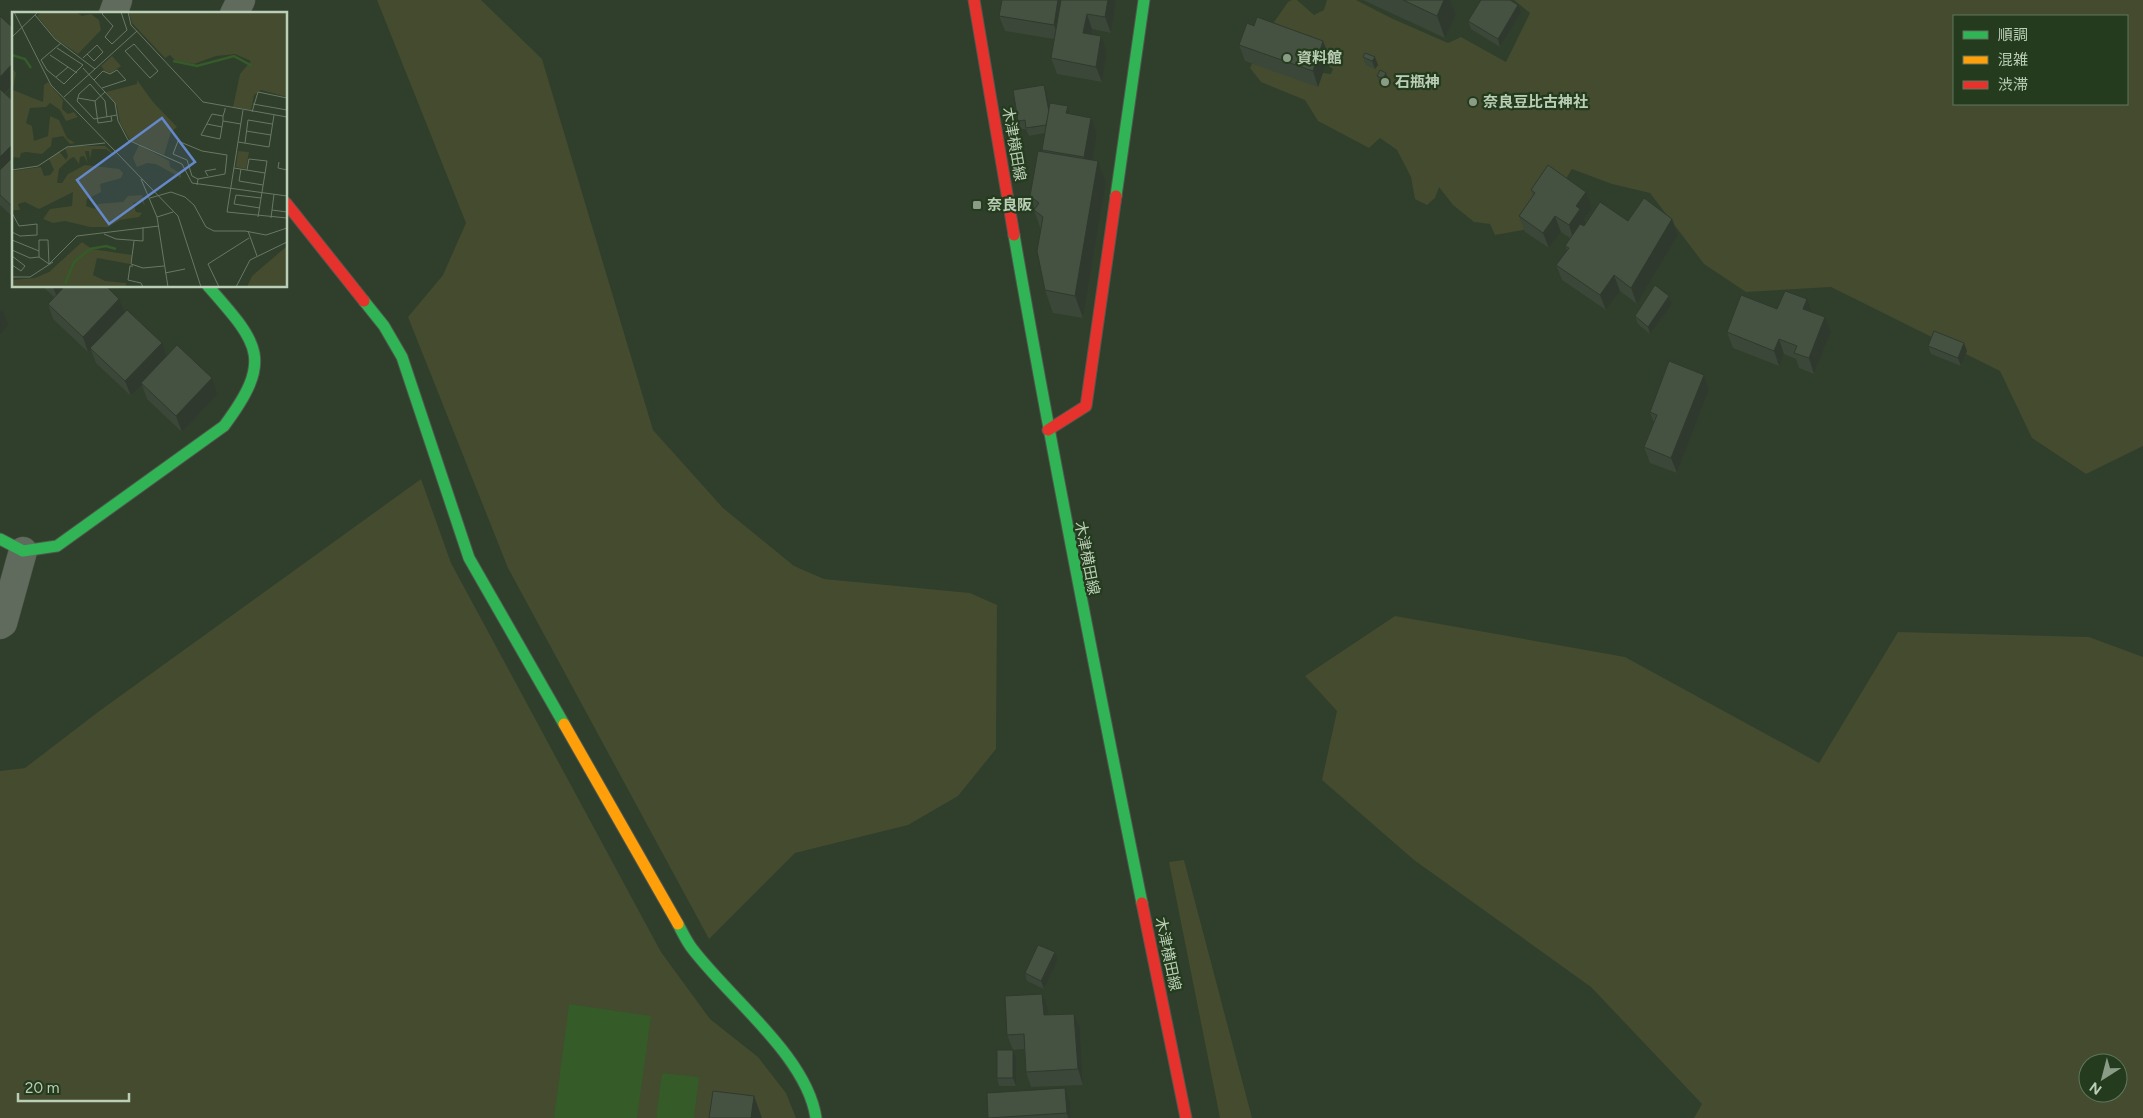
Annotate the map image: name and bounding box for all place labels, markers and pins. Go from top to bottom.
place label: 資料館 [1297,49,1342,67]
marker: 資料館 [1281,52,1293,64]
place label: 石瓶神 [1395,73,1440,91]
marker: 石瓶神 [1379,76,1391,88]
place label: 奈良豆比古神社 [1483,93,1588,111]
marker: 奈良豆比古神社 [1467,96,1479,108]
place label: 奈良阪 [987,196,1032,214]
marker: 奈良阪 [971,199,983,211]

